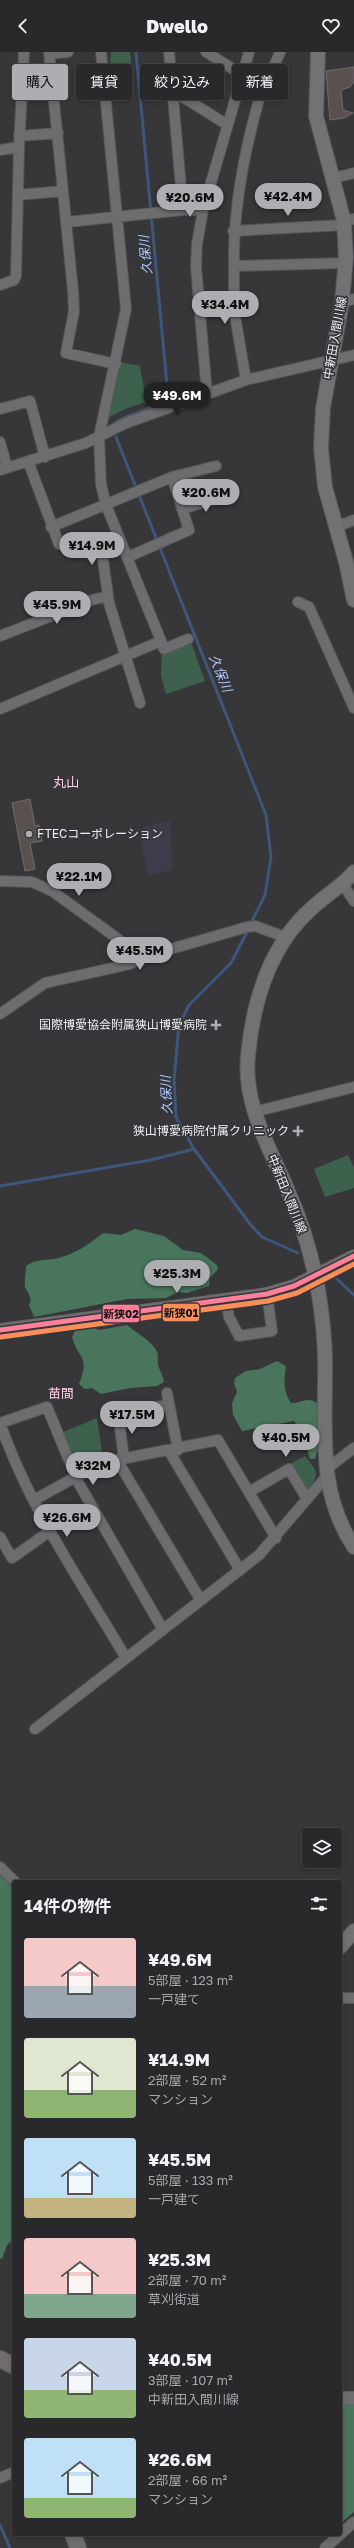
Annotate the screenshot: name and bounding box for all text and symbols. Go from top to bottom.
icon: back [12,15,34,37]
text: Dwello [146,15,208,37]
icon: heart [320,15,342,37]
chip: 購入 [12,64,68,100]
chip: 賃貸 [76,64,132,100]
chip: 絞り込み [140,64,224,100]
chip: 新着 [232,64,288,100]
pin: ¥42.4M [255,183,321,217]
pin: ¥20.6M [157,184,223,218]
text: ¥42.4M [264,188,312,204]
text: ¥20.6M [166,189,214,205]
water label: 久保川 [135,233,155,275]
pin: ¥34.4M [192,291,258,325]
street label: 中新田入間川線 [320,295,349,381]
text: ¥34.4M [201,296,249,312]
pin: ¥49.6M [144,382,210,416]
text: ¥49.6M [153,387,201,403]
pin: ¥20.6M [173,479,239,513]
text: ¥20.6M [182,484,230,500]
pin: ¥14.9M [59,532,125,566]
text: ¥14.9M [68,537,116,553]
pin: ¥45.9M [24,591,90,625]
text: ¥45.9M [33,596,81,612]
water label: 久保川 [206,652,236,696]
district label: 丸山 [53,774,79,790]
place label: FTECコーポレーション [37,826,163,841]
marker: FTECコーポレーション [24,829,34,839]
pin: ¥22.1M [46,863,112,897]
text: ¥22.1M [56,868,102,884]
pin: ¥45.5M [107,937,173,971]
text: ¥45.5M [116,942,164,958]
place label: 国際博愛協会附属狭山博愛病院 [39,1017,207,1032]
marker: 国際博愛協会附属狭山博愛病院 [210,1019,222,1031]
water label: 久保川 [157,1073,175,1115]
place label: 狭山博愛病院付属クリニック [133,1123,289,1138]
marker: 狭山博愛病院付属クリニック [292,1125,304,1137]
street label: 中新田入間川線 [265,1152,310,1236]
pin: ¥25.3M [144,1260,210,1294]
text: ¥25.3M [153,1265,201,1281]
line badge: 新狭01 [162,1303,200,1322]
line badge: 新狭02 [102,1304,140,1323]
text: 新狭01 [164,1306,199,1319]
text: 新狭02 [103,1307,139,1320]
district label: 苗間 [48,1385,74,1401]
pin: ¥17.5M [99,1401,165,1435]
text: ¥17.5M [109,1406,155,1422]
pin: ¥40.5M [253,1424,319,1458]
text: ¥40.5M [262,1429,310,1445]
pin: ¥32M [69,1452,117,1486]
text: ¥32M [75,1457,111,1473]
pin: ¥26.6M [34,1504,100,1538]
text: ¥26.6M [43,1509,91,1525]
map controls [302,1828,342,1868]
button: layers [302,1828,342,1868]
icon: filters [308,1893,330,1915]
text: 14件の物件 [24,1895,111,1916]
text: ¥49.6M [148,1949,212,1970]
icon: home [56,1954,104,2002]
text: 5部屋 · 123 m² [148,1972,233,1988]
text: 一戸建て [148,1991,200,2007]
text: ¥14.9M [148,2049,210,2070]
icon: home [56,2054,104,2102]
text: 2部屋 · 52 m² [148,2072,226,2088]
text: マンション [148,2091,213,2107]
text: ¥45.5M [148,2149,211,2170]
icon: home [56,2154,104,2202]
text: 5部屋 · 133 m² [148,2172,233,2188]
text: 一戸建て [148,2191,200,2207]
text: ¥25.3M [148,2249,211,2270]
icon: home [56,2254,104,2302]
text: 2部屋 · 70 m² [148,2272,226,2288]
text: 草刈街道 [148,2291,200,2307]
text: ¥40.5M [148,2349,212,2370]
icon: home [56,2354,104,2402]
text: 3部屋 · 107 m² [148,2372,233,2388]
text: 中新田入間川線 [148,2391,239,2407]
text: ¥26.6M [148,2449,212,2470]
icon: home [56,2454,104,2502]
text: 2部屋 · 66 m² [148,2472,227,2488]
text: マンション [148,2491,213,2507]

